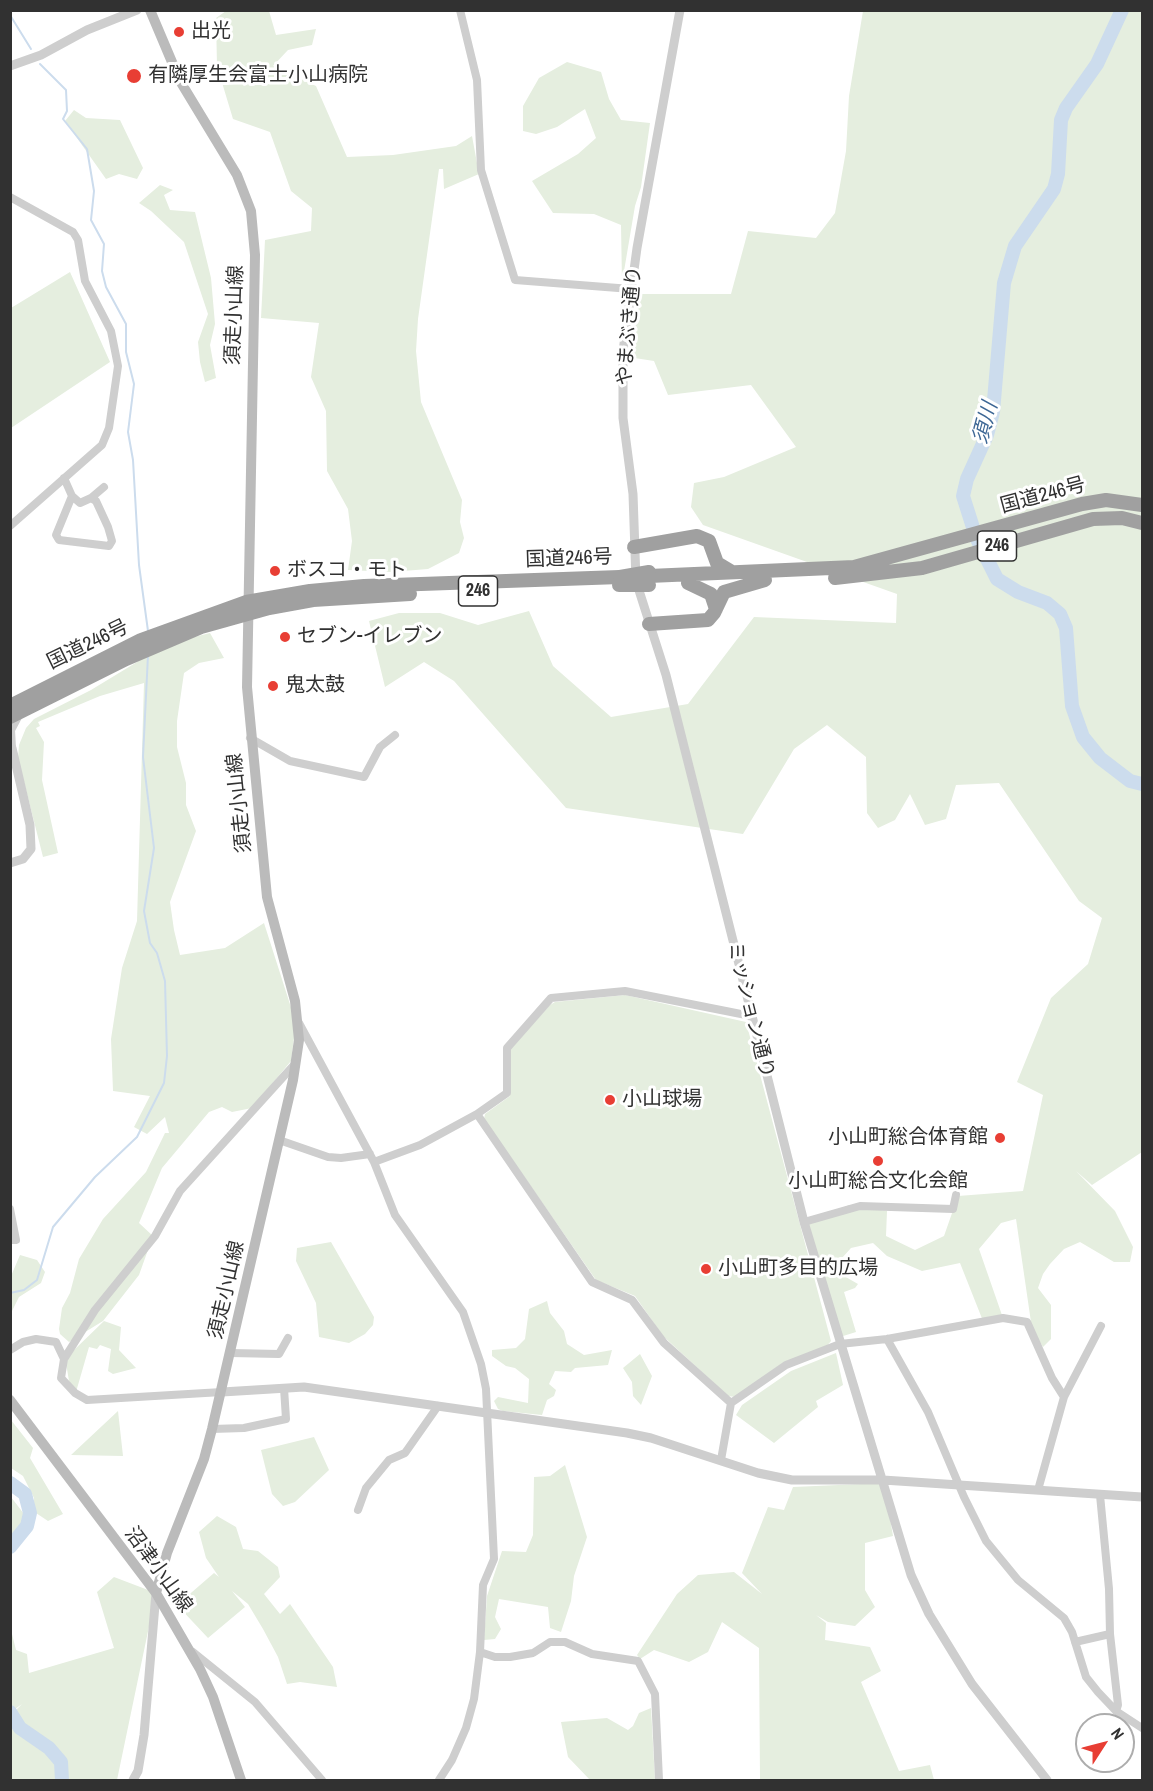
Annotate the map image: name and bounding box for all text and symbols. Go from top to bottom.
place label: 出光 [191,20,231,44]
marker: 出光 [172,25,186,39]
place label: 有隣厚生会富士小山病院 [148,64,368,88]
marker: 有隣厚生会富士小山病院 [125,67,143,85]
street label: 須走小山線 [221,265,249,365]
street label: やまぶき通り [613,265,647,387]
water label: 須川 [968,399,1004,447]
street label: 国道246号 [998,473,1088,519]
road number: 246 [978,531,1016,561]
street label: 国道246号 [525,545,613,573]
place label: ボスコ・モト [287,559,407,583]
marker: ボスコ・モト [268,564,282,578]
road number: 246 [458,576,498,606]
street label: 国道246号 [43,615,133,675]
place label: セブン-イレブン [297,625,442,649]
marker: セブン-イレブン [278,630,292,644]
place label: 鬼太鼓 [285,674,345,698]
marker: 鬼太鼓 [266,679,280,693]
street label: 須走小山線 [223,752,257,854]
street label: ミッション通り [721,939,779,1081]
place label: 小山球場 [622,1088,702,1112]
marker: 小山球場 [603,1093,617,1107]
place label: 小山町総合体育館 [828,1126,988,1150]
marker: 小山町総合体育館 [993,1131,1007,1145]
marker: 小山町総合文化会館 [871,1154,885,1168]
place label: 小山町総合文化会館 [788,1170,968,1194]
street label: 須走小山線 [204,1239,250,1341]
place label: 小山町多目的広場 [718,1257,878,1281]
marker: 小山町多目的広場 [699,1262,713,1276]
street label: 沼津小山線 [119,1522,197,1618]
north arrow [1075,1713,1135,1773]
text: N [1106,1723,1130,1744]

